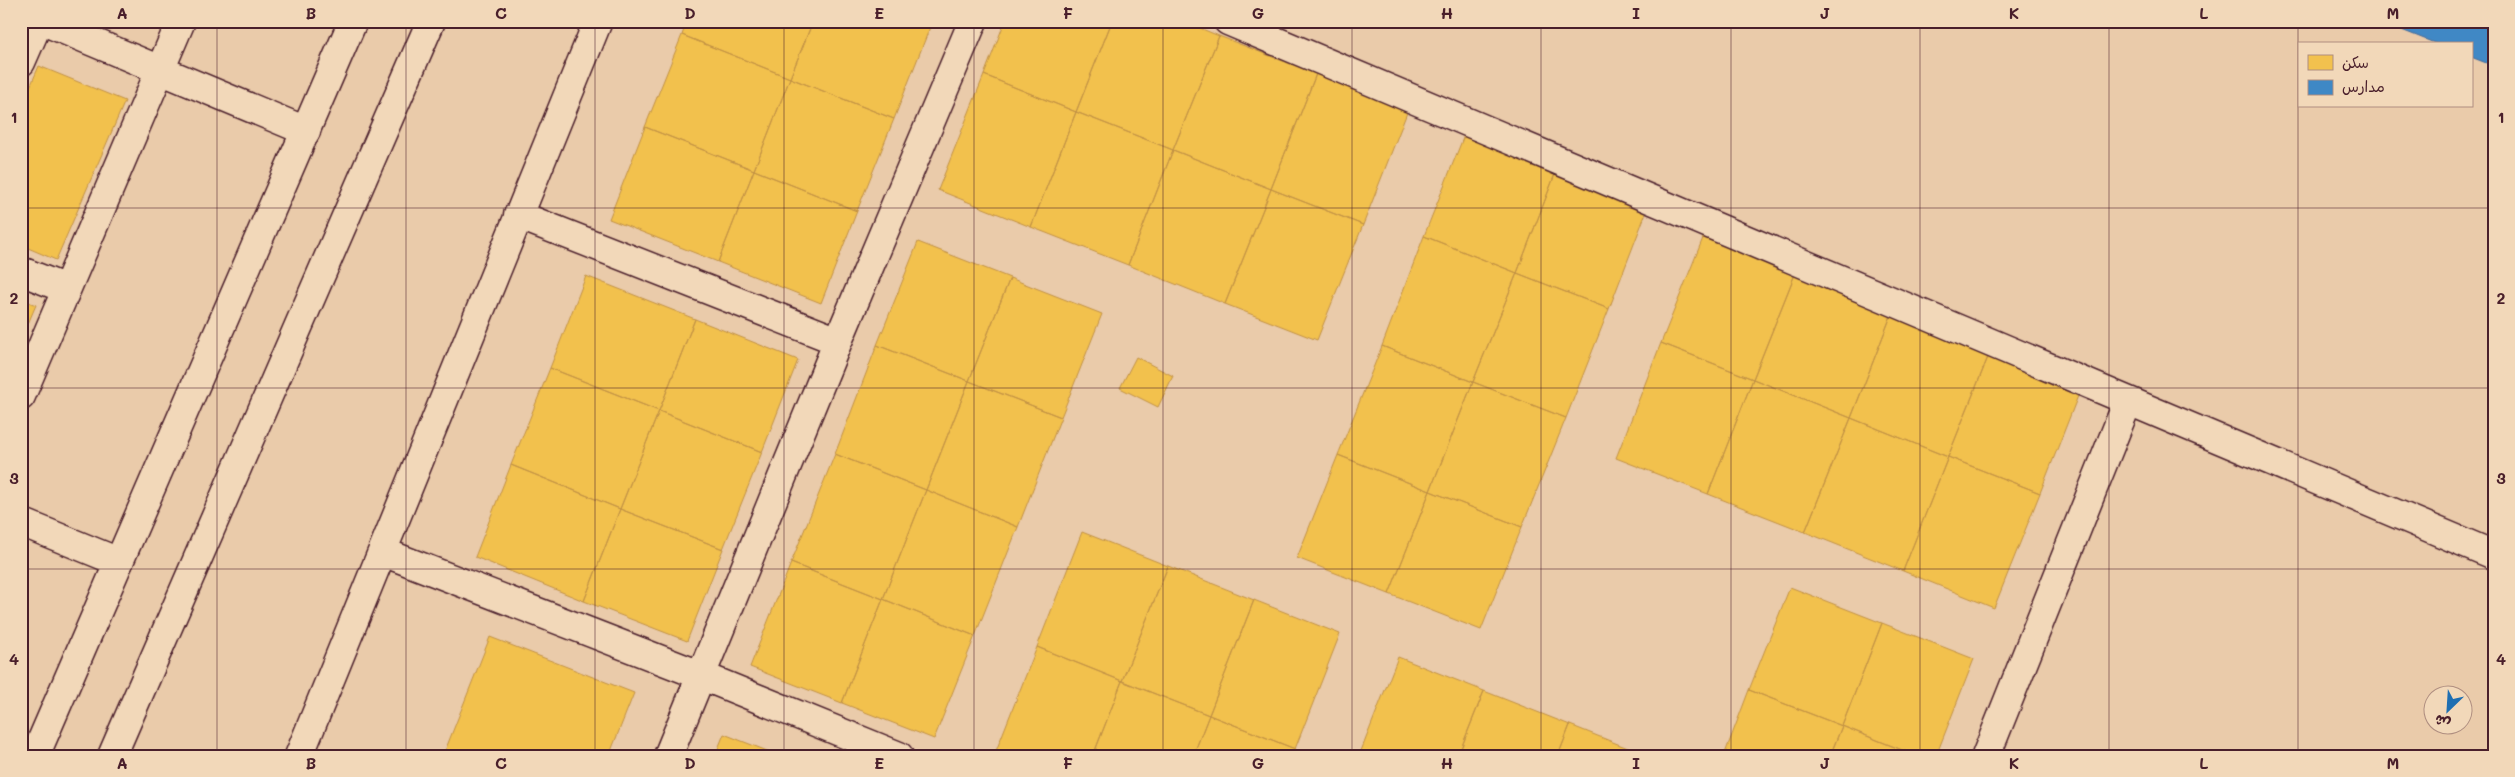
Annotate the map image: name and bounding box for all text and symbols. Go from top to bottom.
text: A [116,2,128,23]
text: B [306,2,316,23]
text: C [495,2,507,23]
text: D [684,2,696,23]
text: E [874,2,884,23]
text: F [1063,2,1073,23]
text: G [1252,2,1264,23]
text: H [1441,2,1453,23]
text: I [1632,2,1640,23]
text: J [1820,2,1830,23]
text: K [2009,2,2019,23]
text: L [2199,2,2209,23]
text: M [2387,2,2399,23]
legend [2298,42,2472,108]
text: سكن [2342,52,2369,72]
text: مدارس [2342,76,2385,96]
text: 1 [10,106,18,127]
text: 1 [2497,106,2505,127]
text: 2 [10,287,19,308]
text: 2 [2497,287,2506,308]
text: 3 [9,467,19,488]
text: 3 [2496,467,2506,488]
text: 4 [9,648,19,669]
text: 4 [2496,648,2506,669]
north arrow [2422,684,2472,734]
text: ش [2431,710,2453,734]
text: A [116,752,128,773]
text: B [306,752,316,773]
text: C [495,752,507,773]
text: D [684,752,696,773]
text: E [874,752,884,773]
text: F [1063,752,1073,773]
text: G [1252,752,1264,773]
text: H [1441,752,1453,773]
text: I [1632,752,1640,773]
text: J [1820,752,1830,773]
text: K [2009,752,2019,773]
text: L [2199,752,2209,773]
text: M [2387,752,2399,773]

